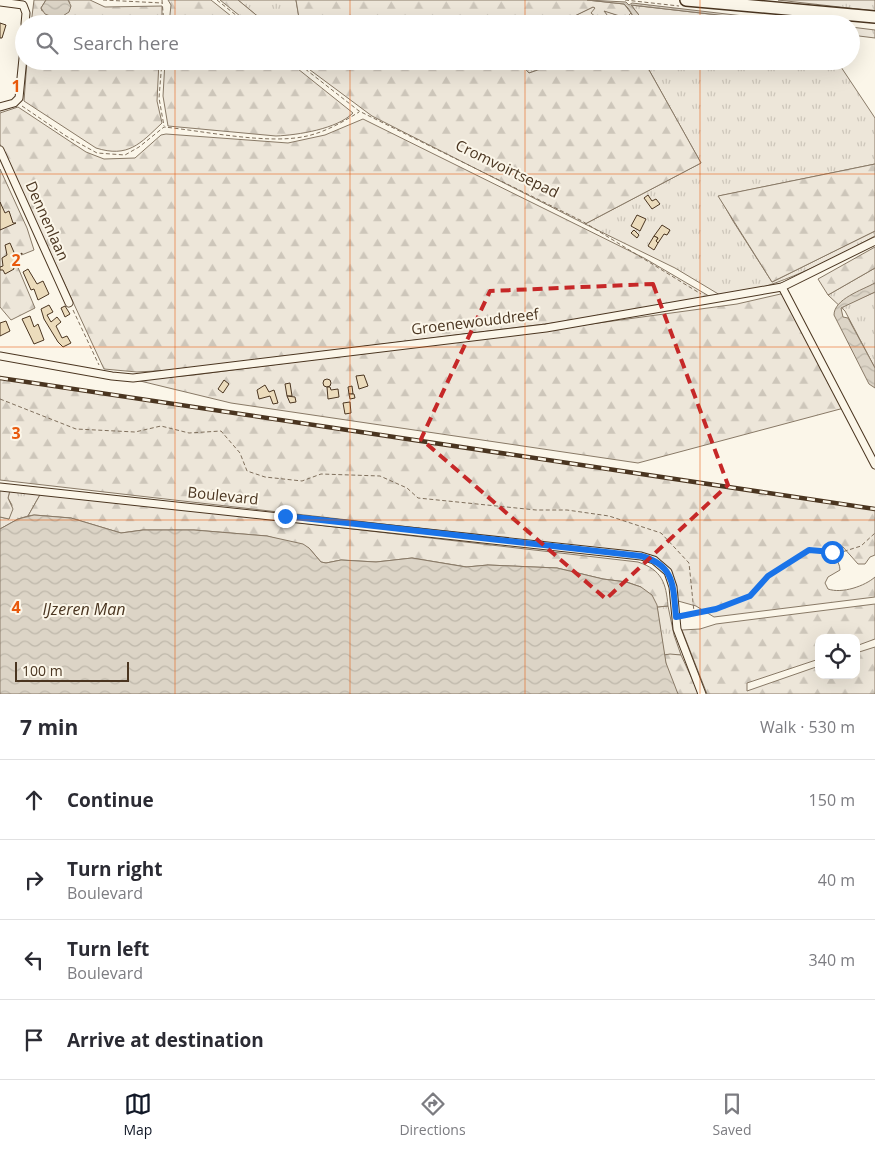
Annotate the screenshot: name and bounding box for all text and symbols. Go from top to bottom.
search box [15,15,860,70]
icon: search [33,29,61,57]
text: Search here [73,30,179,56]
text: 1 [11,75,21,97]
street label: Cromvoirtsepad [452,134,562,202]
street label: Dennenlaan [21,178,74,263]
text: 2 [11,249,21,271]
street label: Groenewouddreef [410,303,541,339]
text: 3 [11,422,21,444]
street label: Boulevard [187,481,260,509]
route end [274,505,297,528]
route start [821,541,844,564]
text: 4 [11,596,21,618]
water label: IJzeren Man [42,598,126,620]
map controls [815,634,860,679]
button: locate [815,634,860,679]
scale bar [15,659,129,682]
text: 100 m [22,661,63,680]
text: 7 min [20,713,78,741]
text: Walk · 530 m [760,716,855,738]
icon: ahead [20,786,48,814]
text: Continue [67,787,154,813]
text: 150 m [809,789,855,811]
text: Turn right [67,856,162,882]
icon: right [20,866,48,894]
text: 40 m [818,869,855,891]
text: Boulevard [67,882,143,904]
text: Turn left [67,936,149,962]
icon: left [20,946,48,974]
text: 340 m [809,949,855,971]
text: Boulevard [67,962,143,984]
icon: arrive [20,1026,48,1054]
text: Arrive at destination [67,1027,264,1053]
tab: Map [123,1090,152,1139]
tab: Directions [399,1090,466,1139]
tab: Saved [713,1090,751,1139]

